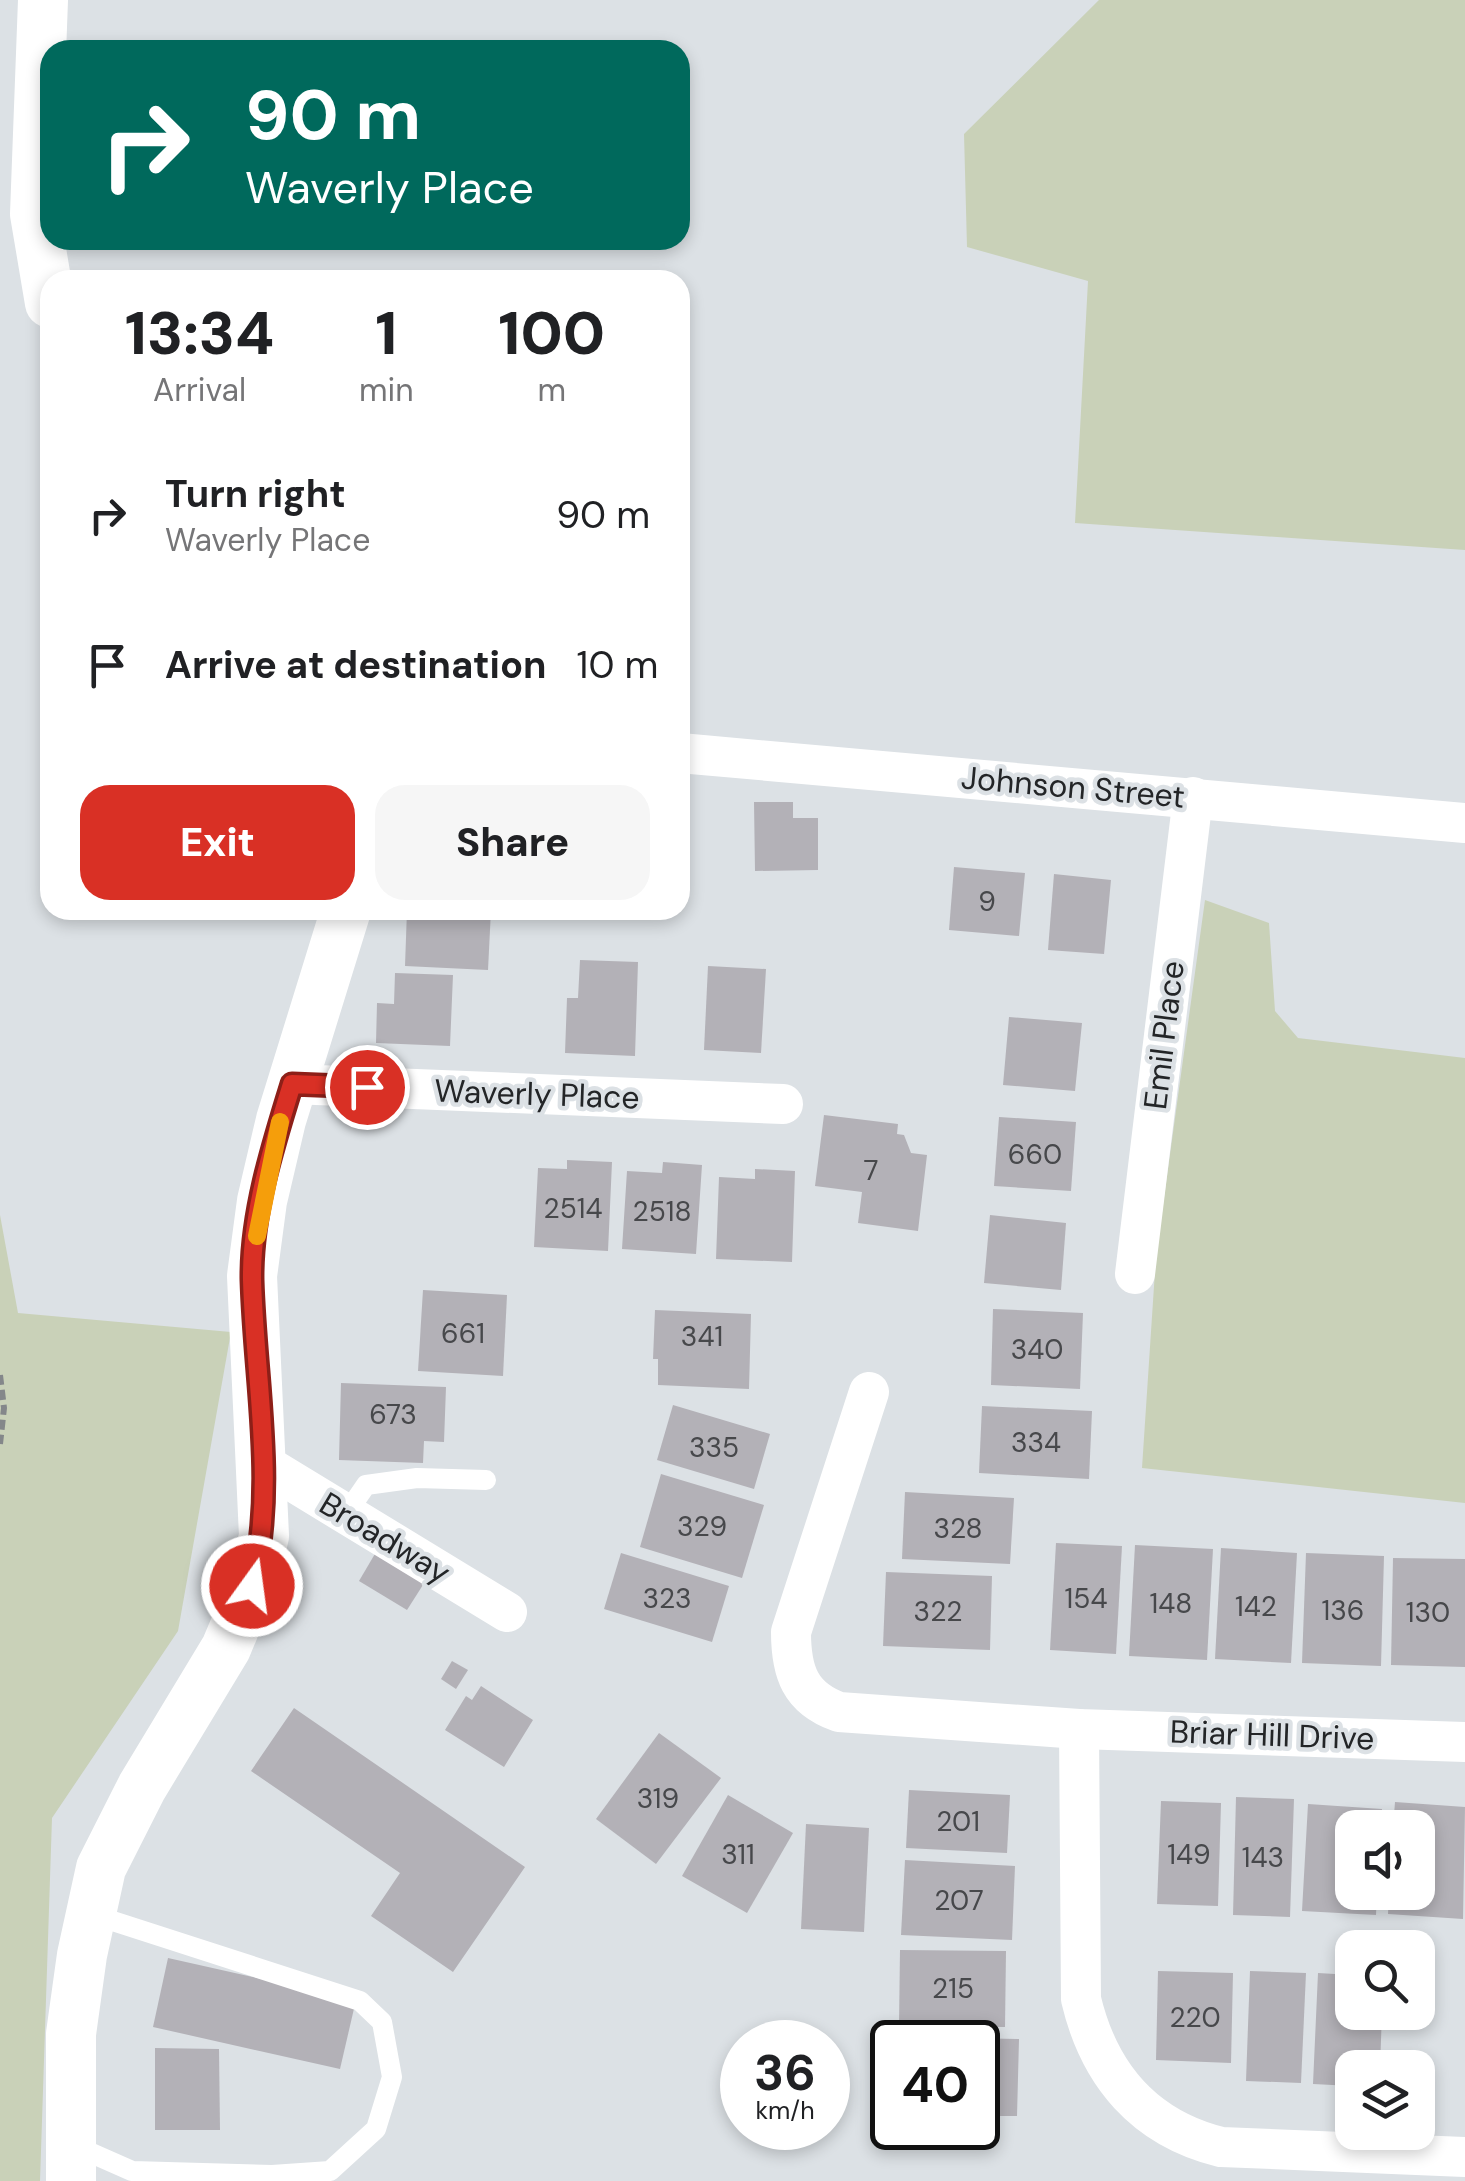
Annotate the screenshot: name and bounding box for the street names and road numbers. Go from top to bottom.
street label: Johnson Street [959,756,1187,818]
street label: Emil Place [1134,958,1194,1112]
street label: Waverly Place [434,1069,640,1119]
street label: Broadway [312,1483,458,1594]
street label: Briar Hill Drive [1169,1710,1375,1760]

